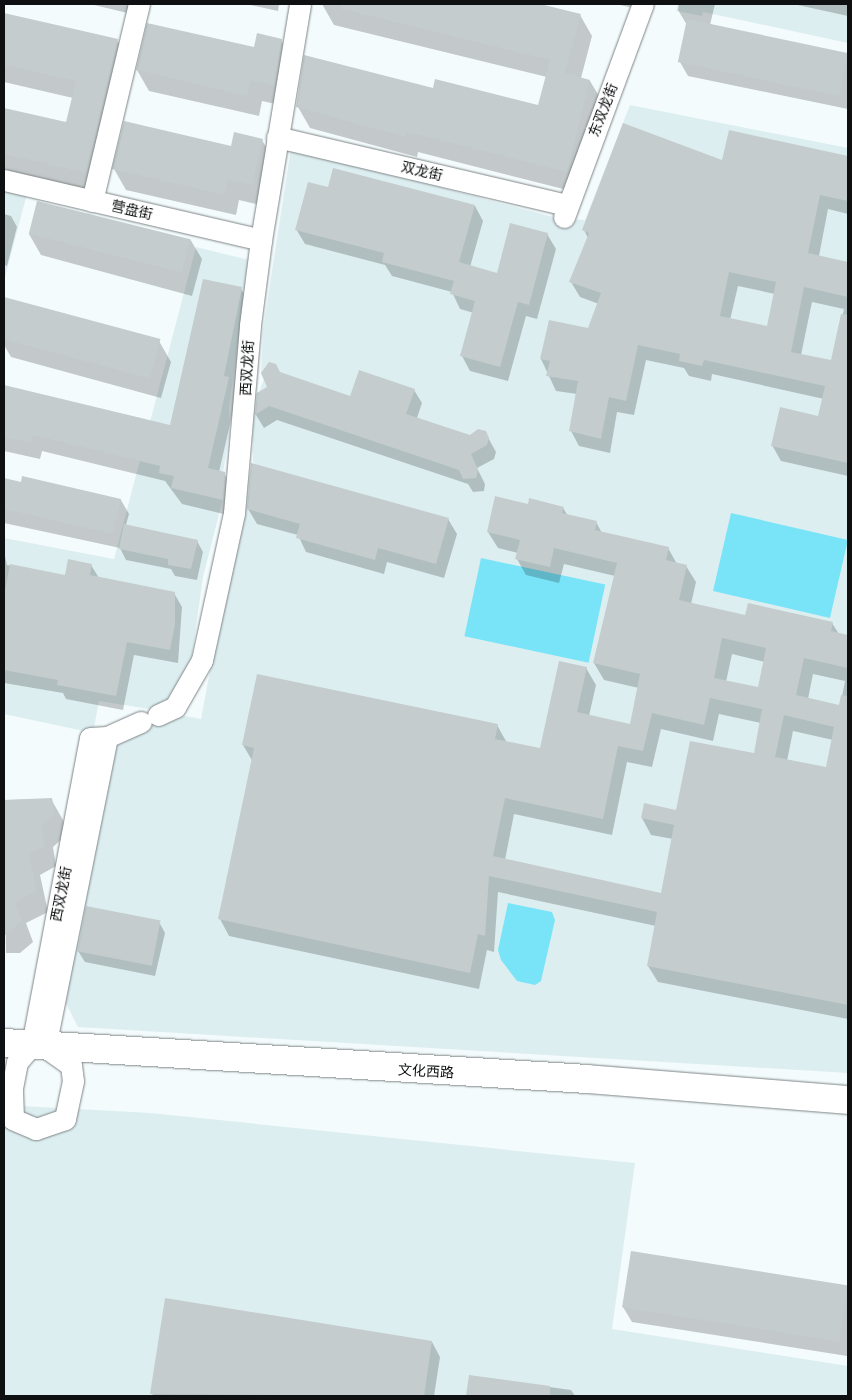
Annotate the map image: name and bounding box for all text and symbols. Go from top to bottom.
street label: 东双龙街 [585,81,621,139]
street label: 双龙街 [400,158,444,184]
street label: 营盘街 [110,197,154,223]
street label: 西双龙街 [237,340,257,396]
street label: 西双龙街 [47,865,75,923]
street label: 文化西路 [398,1061,454,1081]

